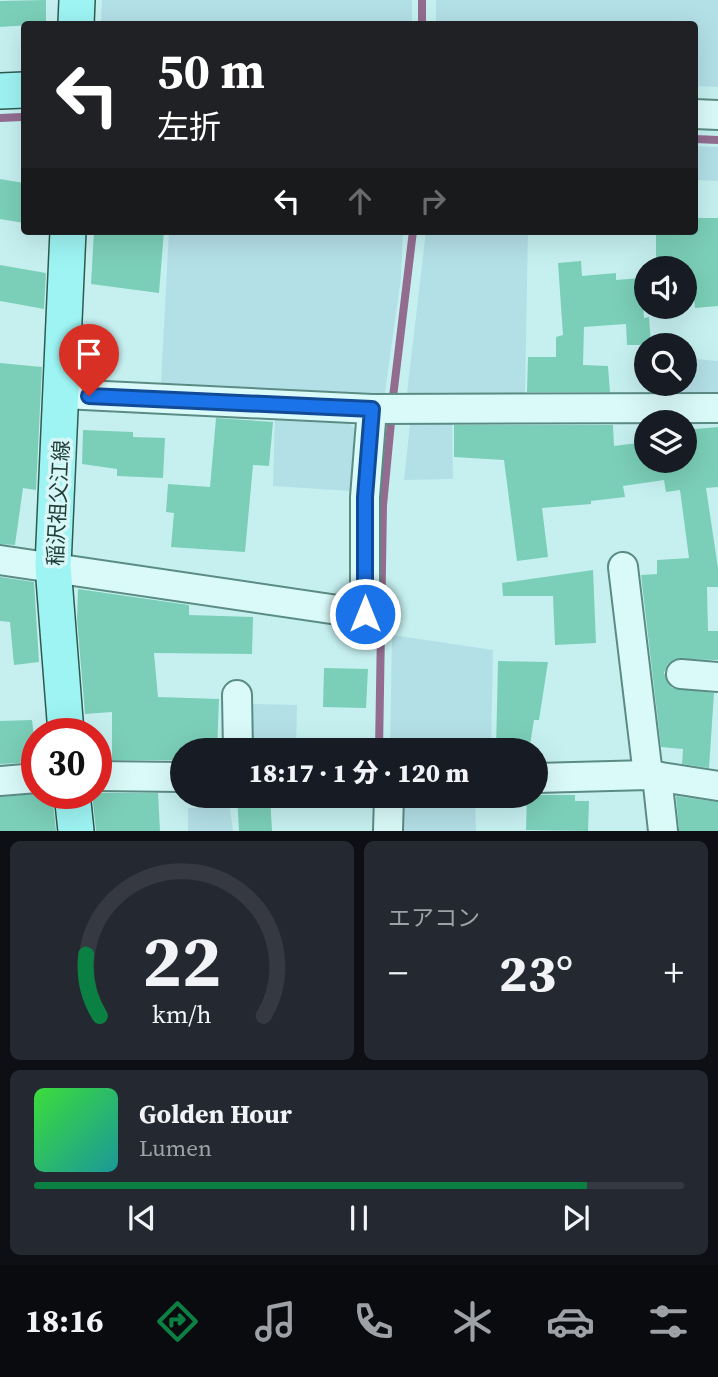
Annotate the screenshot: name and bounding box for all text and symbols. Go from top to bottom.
text: 50 m [157,37,265,104]
icon: left [42,49,133,140]
text: 左折 [157,105,221,149]
icon: left [268,182,306,220]
icon: ahead [341,182,379,220]
icon: right [414,182,452,220]
map controls [634,256,697,473]
button: sound [634,256,697,319]
pin [59,324,119,396]
button: search [634,333,697,396]
icon: arrive [70,335,108,373]
button: layers [634,410,697,473]
street label: 稲沢祖父江線 [40,439,76,567]
position arrow [328,577,402,651]
speed limit sign: 30 [21,718,112,809]
text: 18:17 · 1 分 · 120 m [249,755,469,791]
text: エアコン [388,902,480,934]
text: 22 [143,912,221,1011]
text: 23° [499,937,573,1008]
text: − [388,947,408,999]
text: + [664,947,684,999]
text: km/h [152,997,212,1031]
text: Golden Hour [139,1096,292,1132]
text: Lumen [139,1132,212,1164]
icon: previous [123,1199,161,1237]
icon: pause [340,1199,378,1237]
icon: next [557,1199,595,1237]
icon: directions [153,1297,202,1346]
icon: music [251,1297,300,1346]
icon: phone [349,1297,398,1346]
icon: climate [448,1297,497,1346]
icon: car [546,1297,595,1346]
icon: filters [644,1297,693,1346]
text: 18:16 [25,1299,104,1343]

